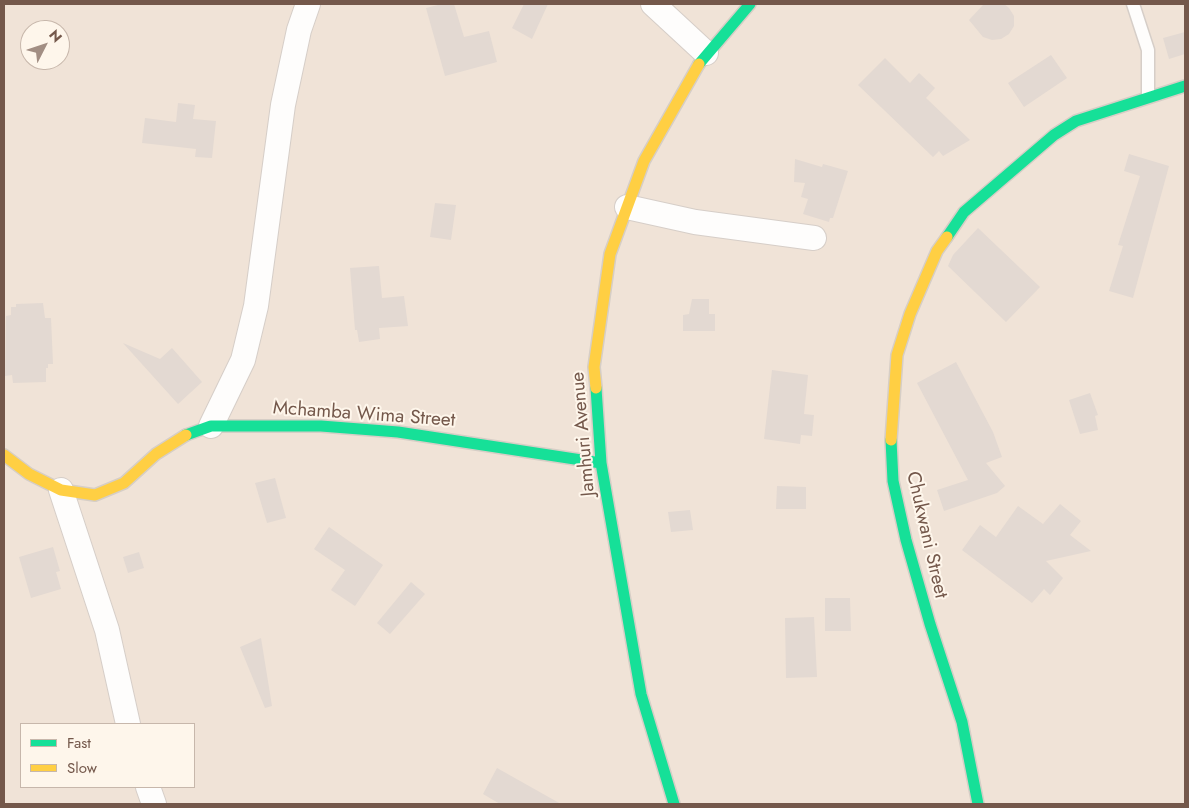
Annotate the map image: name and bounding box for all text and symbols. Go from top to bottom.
north arrow [20,20,70,70]
text: N [44,25,67,47]
street label: Jamhuri Avenue [567,371,601,497]
street label: Mchamba Wima Street [272,397,456,433]
street label: Chukwani Street [900,469,952,601]
legend [20,723,195,788]
text: Fast [67,732,91,754]
text: Slow [67,757,97,779]

